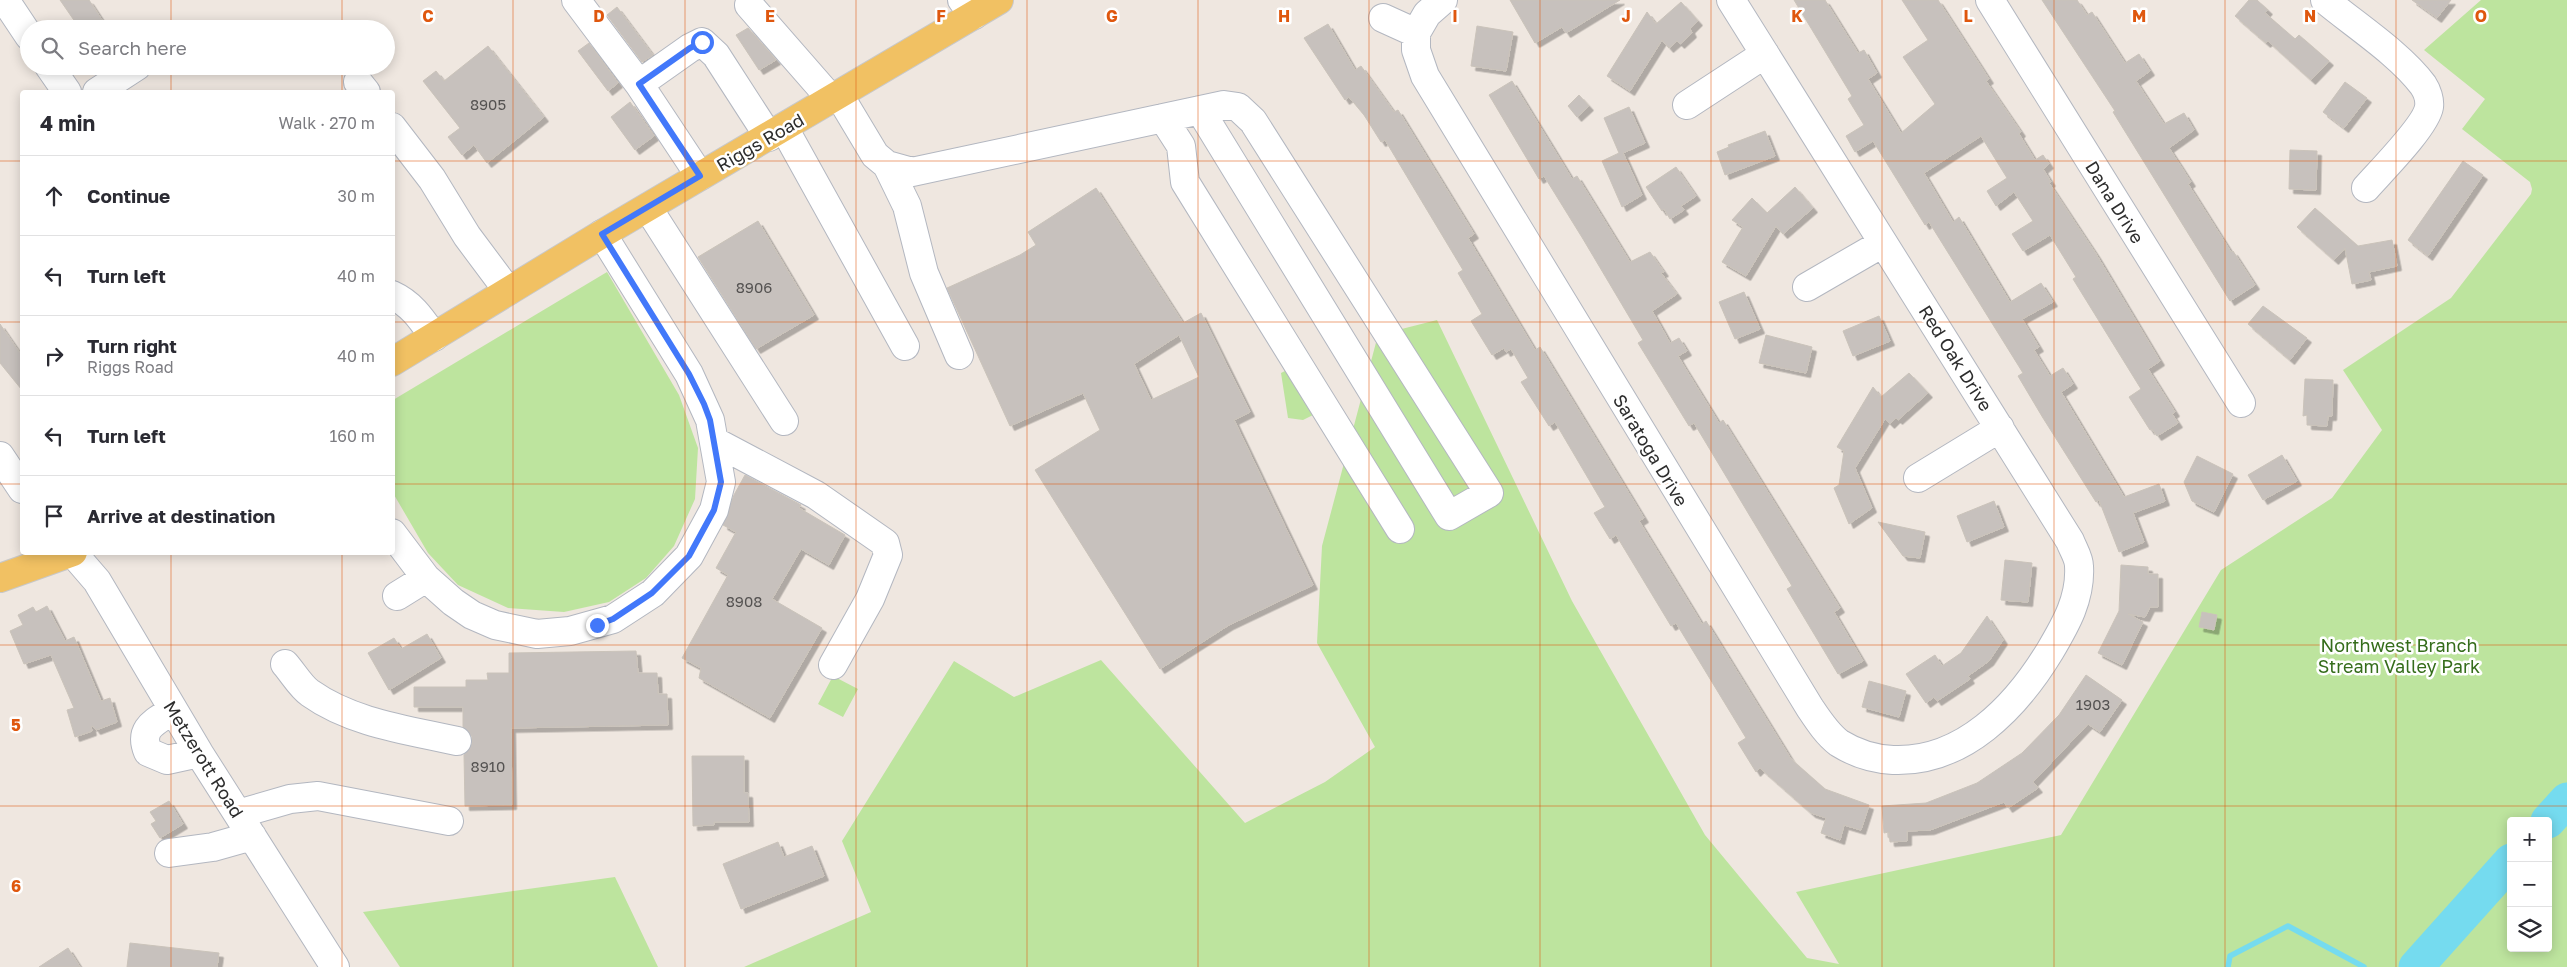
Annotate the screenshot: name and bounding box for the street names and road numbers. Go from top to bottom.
street label: Riggs Road [712,108,808,176]
street label: Dana Drive [2081,157,2149,247]
street label: Red Oak Drive [1915,301,1997,415]
street label: Saratoga Drive [1609,390,1693,510]
street label: Metzerott Road [159,697,249,821]

